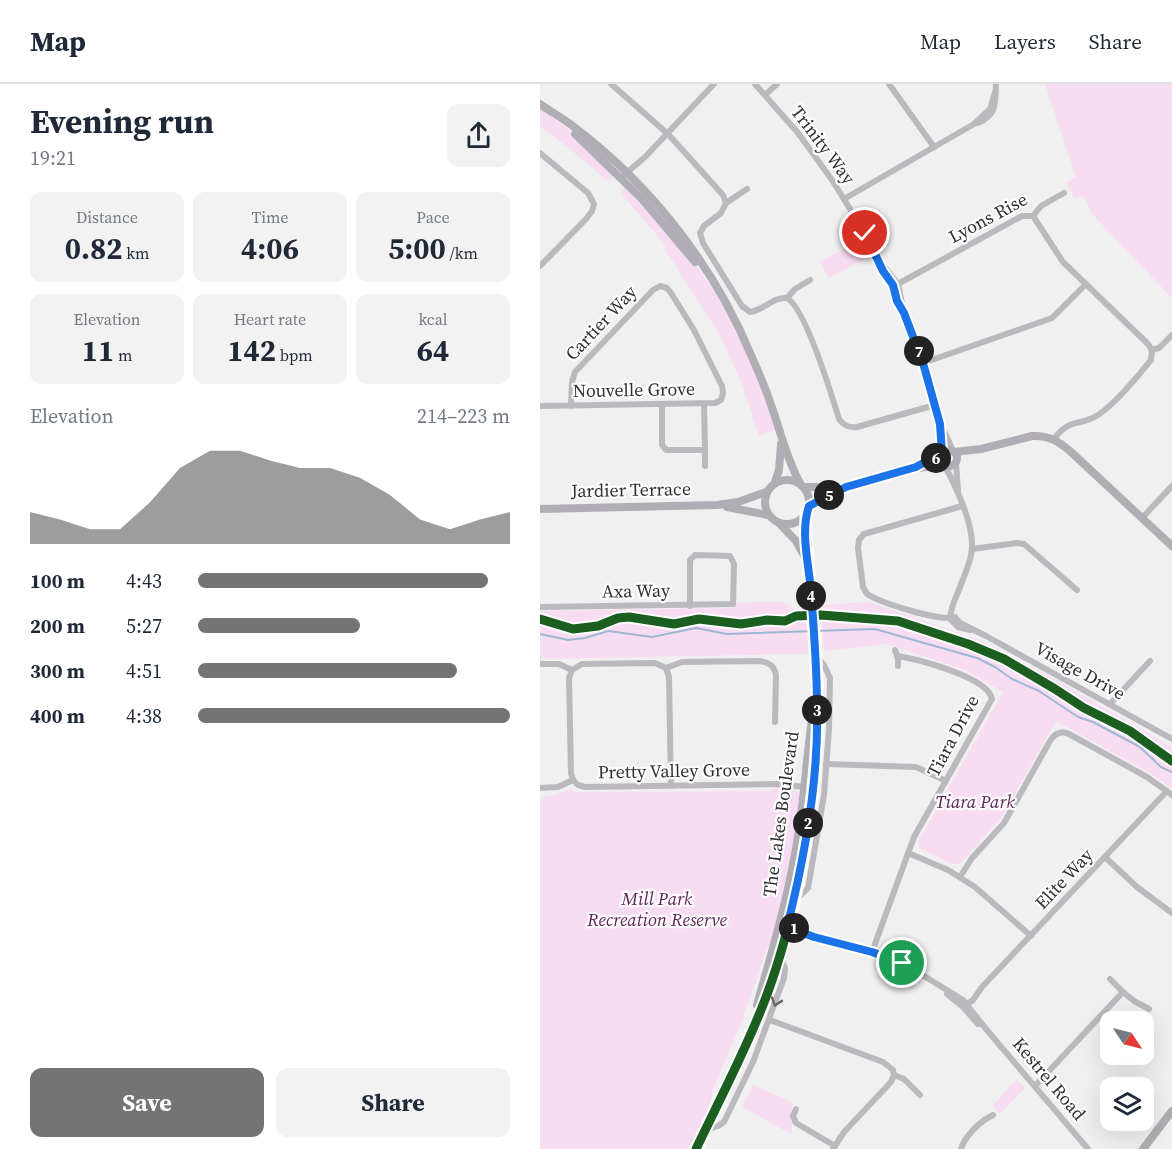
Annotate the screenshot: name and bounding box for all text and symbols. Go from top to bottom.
text: Map [30,22,86,60]
text: Map [920,27,961,56]
text: Layers [994,27,1056,56]
text: Share [1089,27,1142,56]
text: Evening run [30,99,214,144]
street label: Trinity Way [786,100,862,190]
button: share [447,104,510,167]
text: 19:21 [30,144,76,172]
street label: Lyons Rise [944,186,1032,249]
text: Distance [76,206,138,228]
text: Time [251,206,289,228]
text: Pace [416,206,450,228]
pin [839,207,890,258]
icon: check [848,216,881,249]
text: 0.82 [65,228,122,269]
text: 4:06 [241,228,299,269]
text: 5:00 [388,228,446,269]
text: km [122,242,149,264]
text: /km [446,242,478,264]
street label: Cartier Way [559,279,642,366]
text: Elevation [74,308,140,330]
text: Heart rate [234,308,306,330]
text: kcal [418,308,448,330]
text: 11 [82,330,114,371]
text: 142 [227,330,276,371]
text: 64 [417,330,449,371]
pin: 7 [904,336,934,366]
text: 7 [915,340,923,362]
text: m [114,344,132,366]
text: bpm [276,344,313,366]
street label: Nouvelle Grove [573,376,695,403]
text: Elevation [30,402,114,430]
text: 214–223 m [417,402,510,430]
pin: 6 [921,443,951,473]
text: 6 [932,447,940,469]
street label: Jardier Terrace [570,476,691,503]
pin: 5 [814,480,844,510]
text: 5 [825,484,833,506]
text: 100 m [30,567,85,595]
text: 4:43 [126,567,162,595]
street label: Axa Way [602,577,671,604]
pin: 4 [796,581,826,611]
text: 4 [807,585,815,607]
text: 200 m [30,612,85,640]
text: 5:27 [126,612,162,640]
street label: Visage Drive [1031,635,1130,706]
text: 300 m [30,657,85,685]
text: 4:51 [126,657,162,685]
street label: Tiara Drive [921,690,985,781]
pin: 3 [802,695,832,725]
text: 3 [813,699,821,721]
text: 400 m [30,702,85,730]
text: 4:38 [126,702,162,730]
street label: The Lakes Boulevard [757,729,805,898]
street label: Pretty Valley Grove [598,757,750,784]
park label: Tiara Park [935,789,1015,814]
pin: 2 [793,808,823,838]
text: 2 [804,812,812,834]
street label: Elite Way [1029,842,1099,914]
park label: Mill Park Recreation Reserve [586,886,727,932]
pin: 1 [779,913,809,943]
text: 1 [790,917,798,939]
pin [876,937,927,988]
icon: arrive [885,946,918,979]
one-way arrow [770,996,783,1007]
north arrow [1100,1011,1154,1065]
map controls [1100,1011,1154,1131]
street label: Kestrel Road [1007,1032,1092,1126]
button: Save [30,1068,264,1137]
button: Share [276,1068,510,1137]
button: layers [1100,1077,1154,1131]

